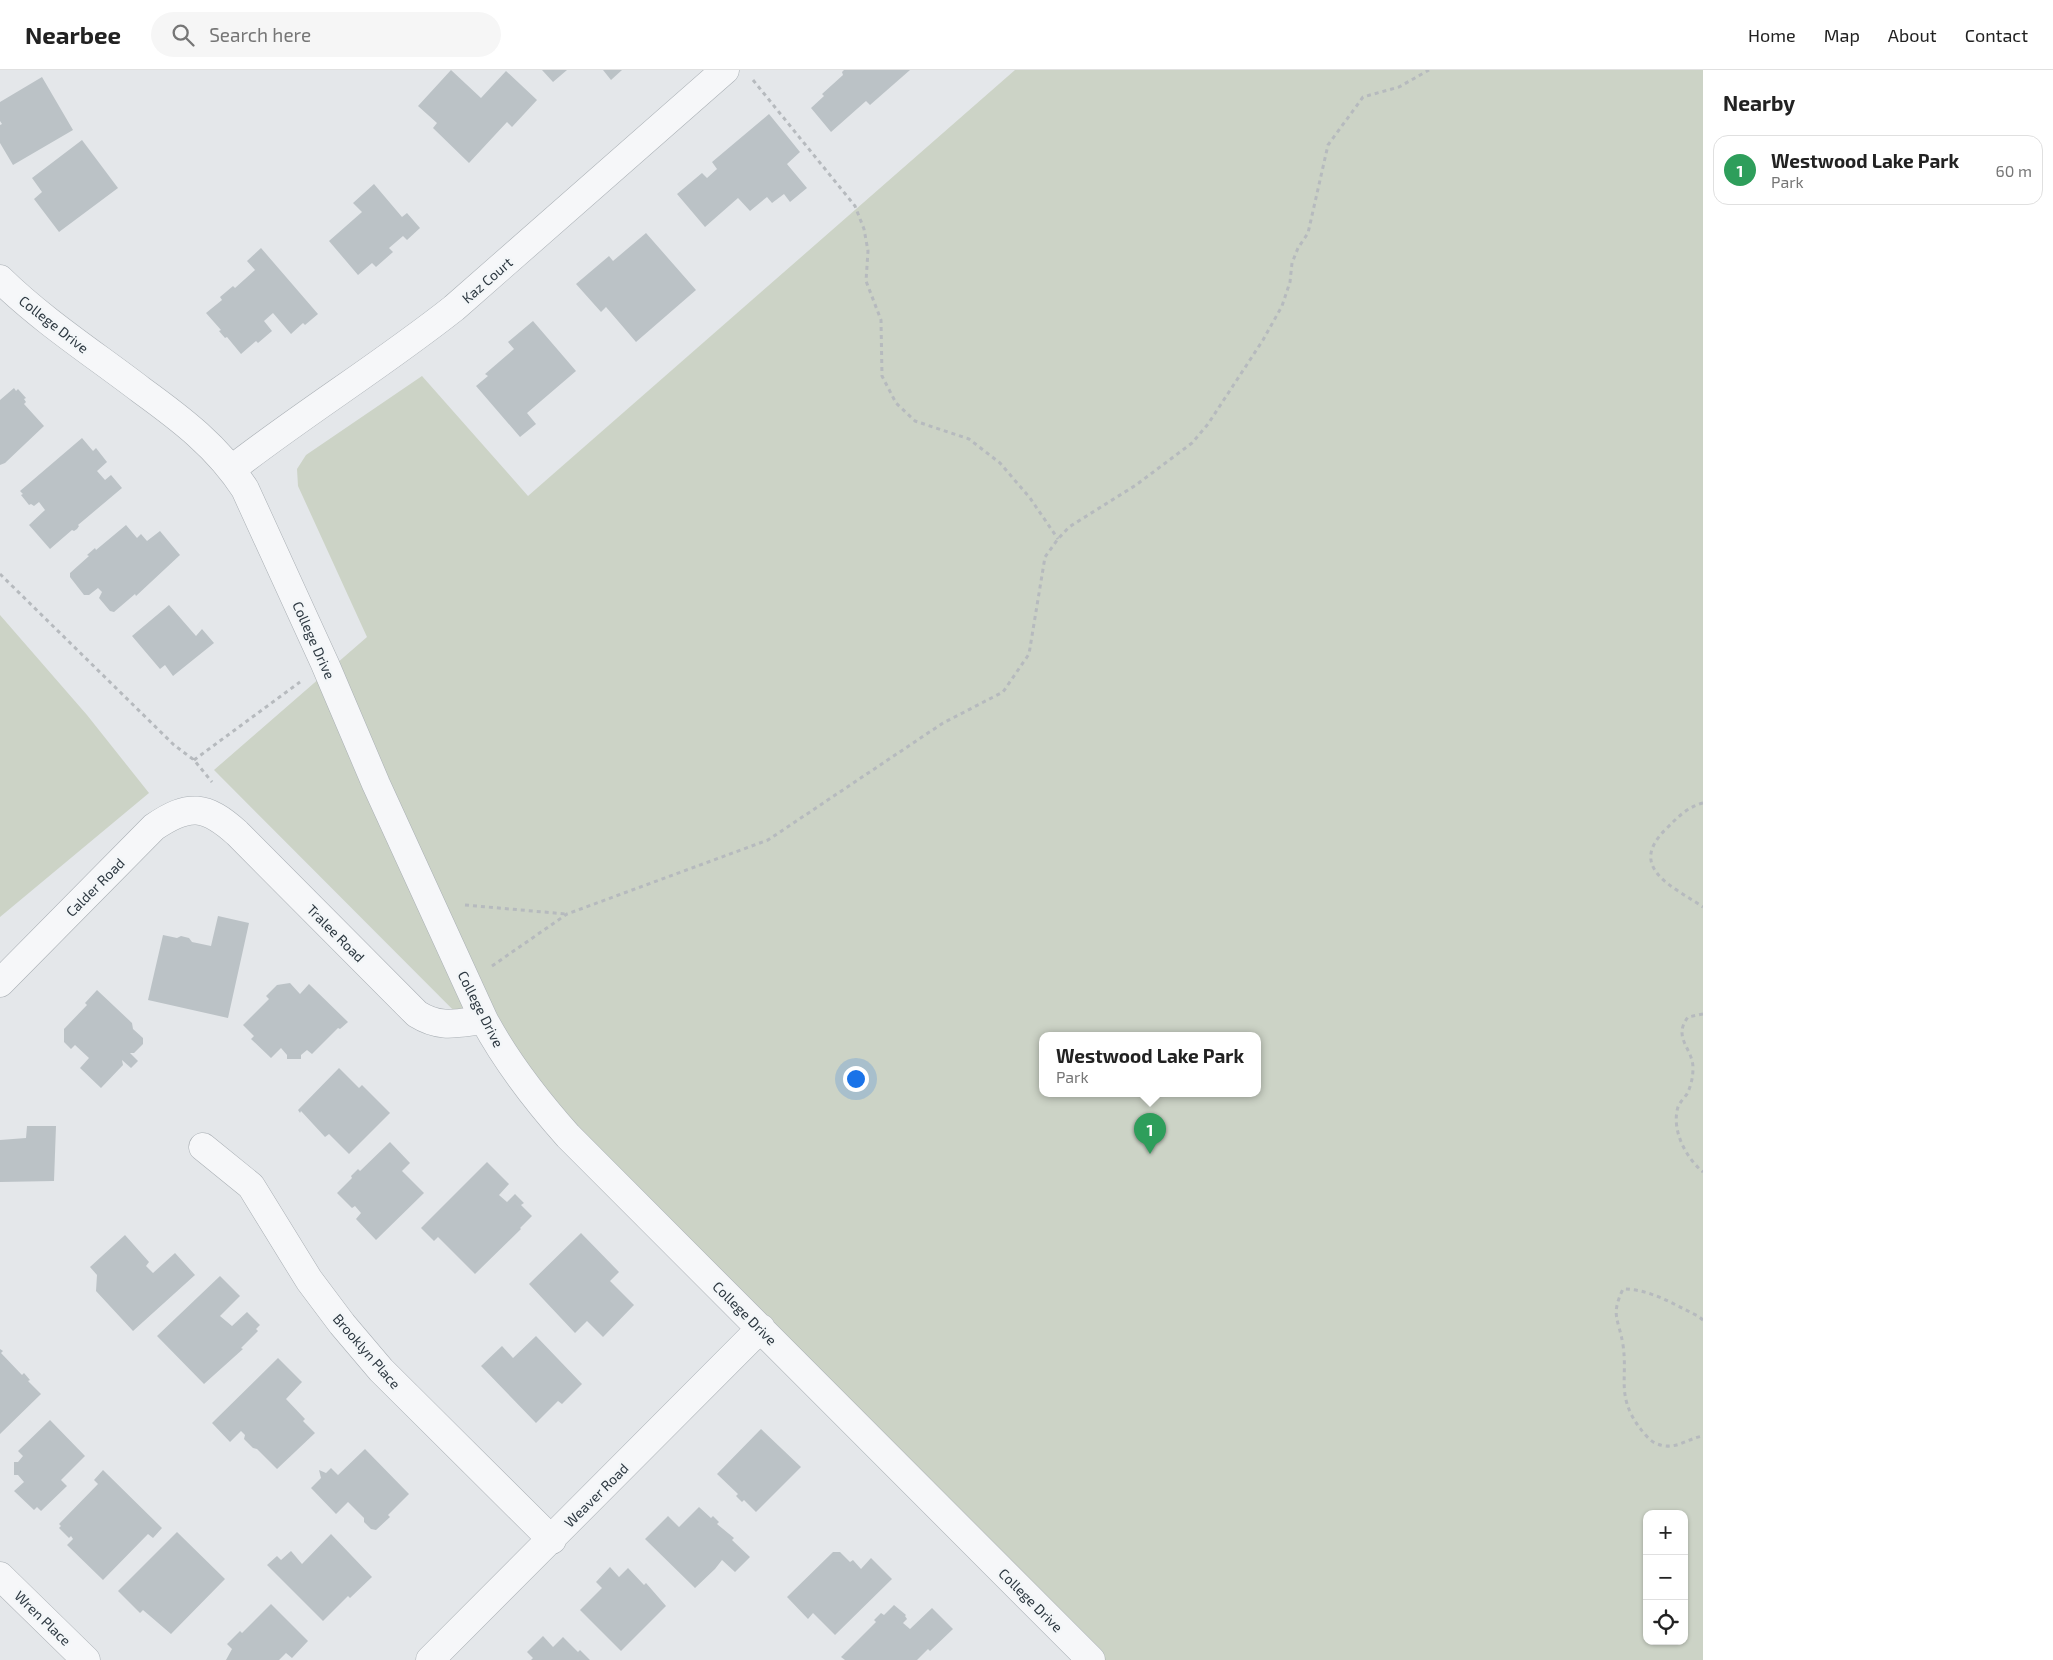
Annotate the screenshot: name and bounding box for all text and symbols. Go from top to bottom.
search box [151,12,501,57]
text: Nearbee [25,20,121,49]
icon: search [169,21,197,49]
text: Search here [209,23,311,46]
text: Home [1748,24,1796,46]
text: Map [1824,24,1860,46]
text: About [1888,24,1937,46]
text: Contact [1965,24,2028,46]
text: Nearby [1723,90,1795,115]
text: Westwood Lake Park [1771,149,1959,172]
text: 1 [1737,161,1743,180]
text: 60 m [1996,161,2032,180]
text: Park [1771,172,1804,191]
street label: Kaz Court [458,254,516,306]
street label: College Drive [16,292,92,356]
street label: College Drive [289,598,339,682]
street label: Calder Road [62,854,128,920]
street label: Tralee Road [304,901,368,965]
street label: College Drive [454,968,508,1050]
popup [1039,1032,1261,1097]
text: Westwood Lake Park [1056,1044,1244,1067]
your location [843,1066,869,1092]
text: Park [1056,1067,1089,1086]
pin: 1 [1134,1113,1166,1154]
street label: College Drive [710,1278,780,1348]
street label: Brooklyn Place [330,1310,404,1392]
street label: Weaver Road [560,1459,632,1531]
map controls [1643,1510,1688,1645]
button: + [1643,1510,1688,1555]
button: − [1643,1555,1688,1600]
street label: College Drive [996,1565,1066,1635]
street label: Wren Place [11,1587,75,1649]
button: locate [1643,1600,1688,1645]

